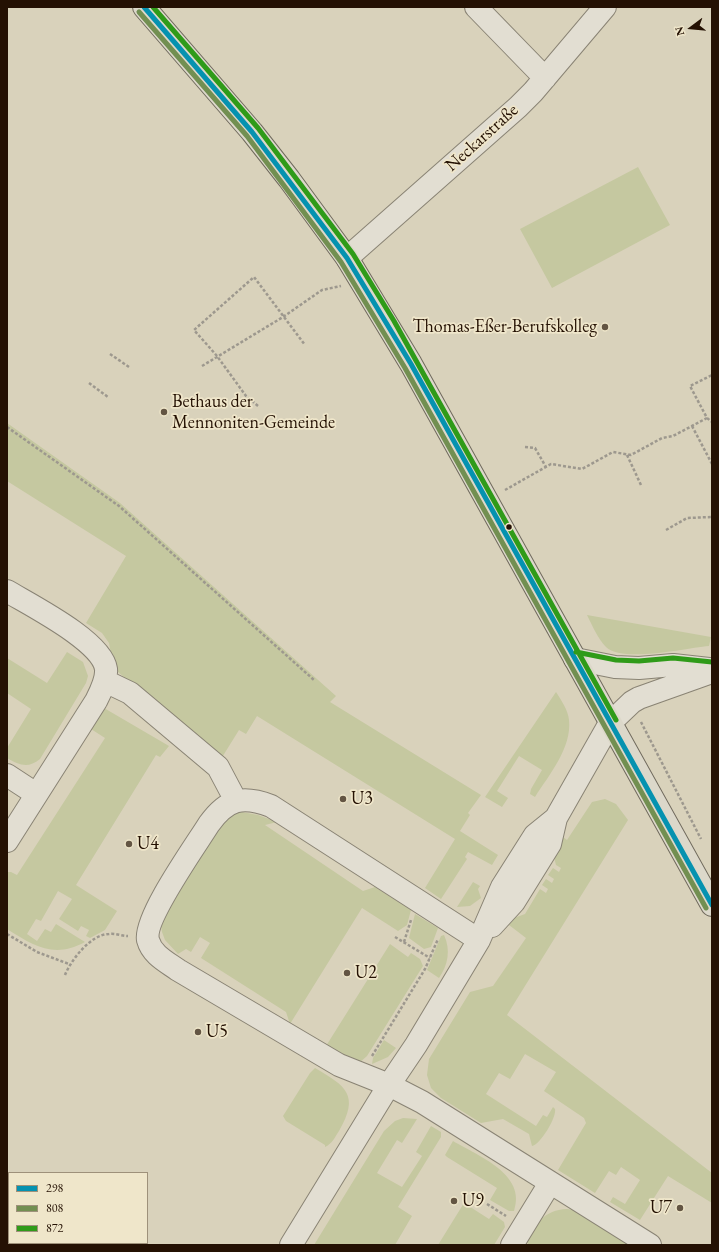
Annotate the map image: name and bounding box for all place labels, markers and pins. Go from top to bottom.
place label: Thomas-Eßer-Berufskolleg [412,316,597,338]
marker: Thomas-Eßer-Berufskolleg [600,322,610,332]
place label: Bethaus der Mennoniten-Gemeinde [172,391,335,434]
marker: Bethaus der Mennoniten-Gemeinde [159,407,169,417]
unlabelled marker [504,522,514,532]
place label: U3 [351,788,373,810]
marker: U3 [338,794,348,804]
place label: U4 [137,833,159,855]
marker: U4 [124,839,134,849]
place label: U2 [355,962,377,984]
marker: U2 [342,968,352,978]
place label: U5 [206,1021,228,1043]
marker: U5 [193,1027,203,1037]
place label: U9 [462,1190,484,1212]
marker: U9 [449,1196,459,1206]
place label: U7 [650,1197,672,1219]
marker: U7 [675,1203,685,1213]

